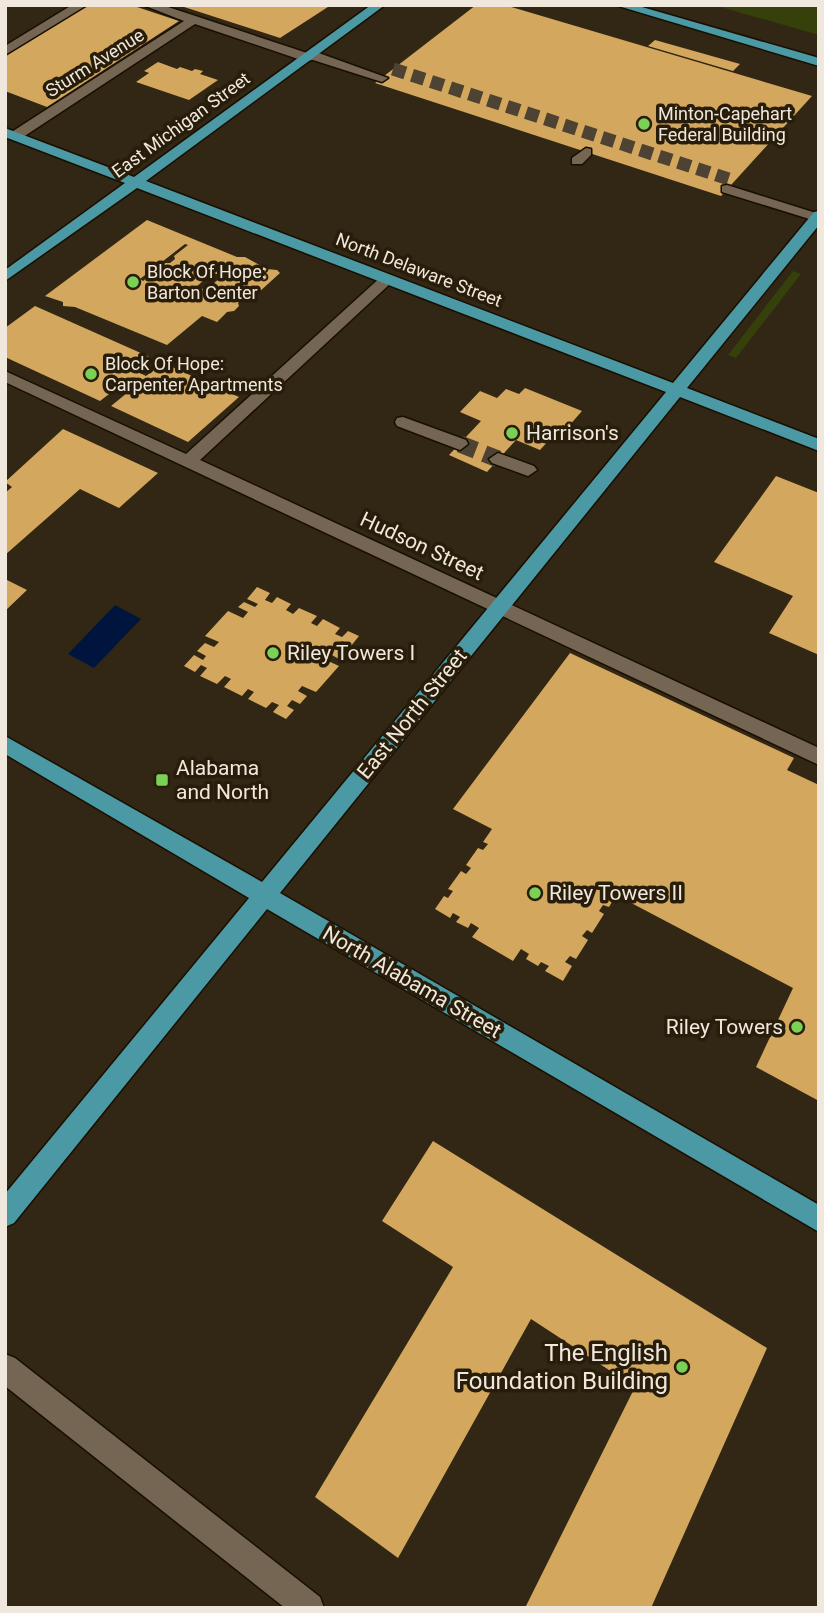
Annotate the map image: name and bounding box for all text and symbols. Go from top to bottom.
street label: Sturm Avenue [42,24,148,101]
street label: East Michigan Street [108,67,254,182]
place label: Minton-Capehart Federal Building [658,103,792,145]
marker: Minton-Capehart Federal Building [636,116,652,132]
street label: North Delaware Street [333,228,505,311]
place label: Block Of Hope: Barton Center [147,261,266,303]
marker: Block Of Hope: Barton Center [125,274,141,290]
place label: Block Of Hope: Carpenter Apartments [105,353,283,395]
marker: Block Of Hope: Carpenter Apartments [83,366,99,382]
place label: Harrison's [526,421,619,445]
marker: Harrison's [504,425,520,441]
street label: Hudson Street [356,507,488,585]
place label: Riley Towers I [287,641,415,665]
street label: East North Street [352,644,472,784]
marker: Riley Towers I [265,645,281,661]
place label: Alabama and North [176,756,269,804]
marker: Alabama and North [154,772,170,788]
place label: Riley Towers II [549,881,683,905]
marker: Riley Towers II [527,885,543,901]
street label: North Alabama Street [318,921,506,1043]
place label: Riley Towers [666,1015,783,1039]
marker: Riley Towers [789,1019,805,1035]
place label: The English Foundation Building [456,1339,668,1395]
marker: The English Foundation Building [674,1359,690,1375]

